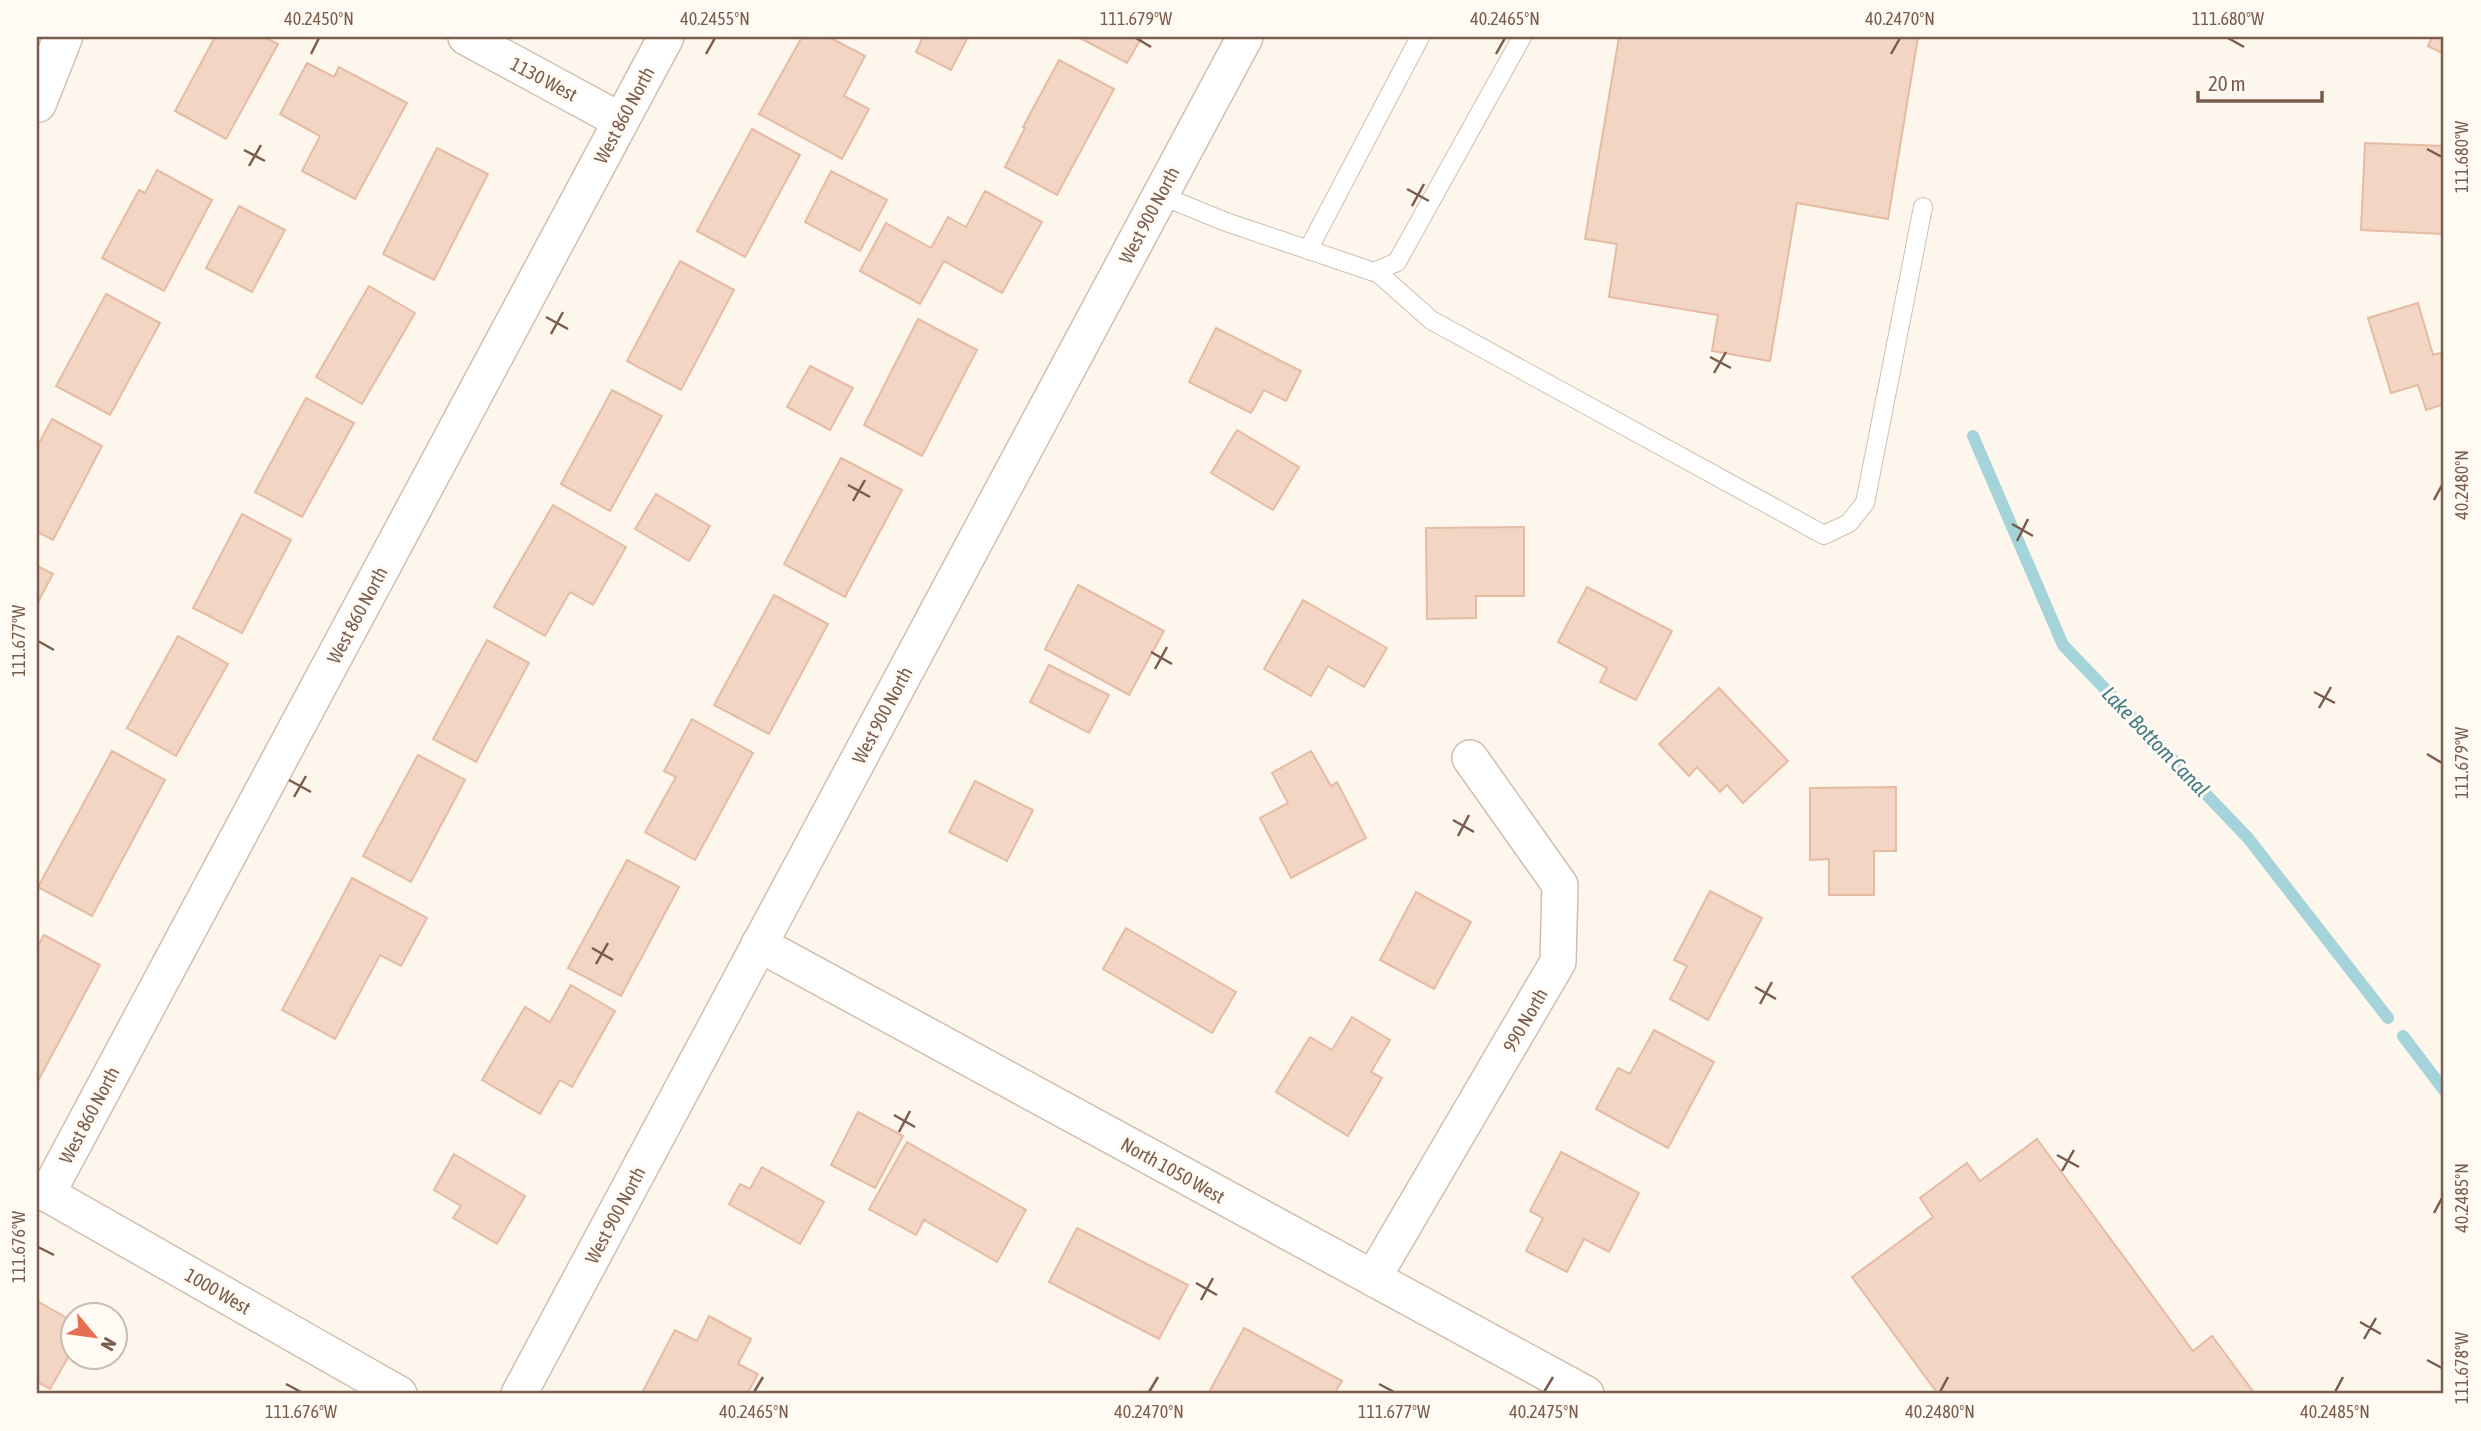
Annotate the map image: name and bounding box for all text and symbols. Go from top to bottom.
text: 40.2450°N [284,8,354,29]
text: 40.2455°N [680,8,750,29]
text: 111.679°W [1100,8,1172,29]
text: 40.2465°N [1470,8,1540,29]
text: 40.2470°N [1865,8,1935,29]
text: 111.680°W [2192,8,2264,29]
street label: 1130 West [507,52,581,106]
scale bar [2198,60,2322,104]
street label: West 860 North [589,63,659,167]
text: 20 m [2208,71,2246,95]
text: 111.680°W [2451,121,2472,193]
street label: West 900 North [1114,163,1184,267]
text: 40.2480°N [2451,450,2472,520]
street label: West 860 North [322,563,392,667]
text: 111.677°W [8,605,29,677]
street label: West 900 North [847,663,917,767]
water label: Lake Bottom Canal [2098,681,2214,801]
text: 111.679°W [2451,727,2472,799]
street label: 990 North [1498,984,1552,1056]
street label: West 860 North [54,1063,124,1167]
street label: North 1050 West [1117,1132,1229,1208]
street label: West 900 North [580,1163,650,1267]
text: 40.2485°N [2451,1163,2472,1233]
text: 111.676°W [8,1211,29,1283]
street label: 1000 West [181,1263,255,1319]
north arrow [60,1302,130,1372]
text: 111.678°W [2451,1332,2472,1404]
text: N [97,1334,121,1354]
text: 111.676°W [265,1401,337,1422]
text: 40.2465°N [719,1401,789,1422]
text: 40.2470°N [1114,1401,1184,1422]
text: 111.677°W [1358,1401,1430,1422]
text: 40.2475°N [1509,1401,1579,1422]
text: 40.2480°N [1905,1401,1975,1422]
text: 40.2485°N [2300,1401,2370,1422]

